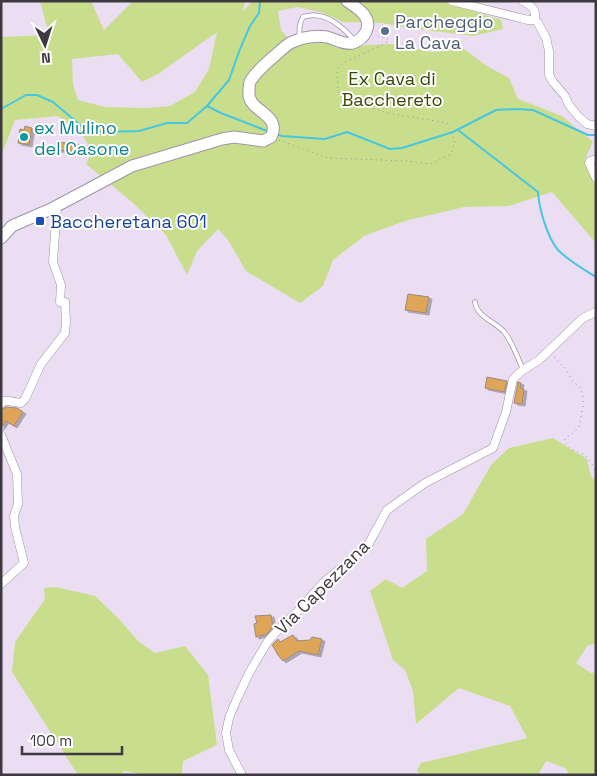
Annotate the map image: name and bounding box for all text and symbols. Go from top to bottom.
place label: Parcheggio La Cava [395,10,494,54]
north arrow [20,20,70,70]
marker: Parcheggio La Cava [379,25,391,37]
text: N [41,49,51,67]
park label: Ex Cava di Bacchereto [341,67,443,111]
place label: ex Mulino del Casone [34,116,129,160]
marker: ex Mulino del Casone [18,131,30,143]
place label: Baccheretana 601 [50,210,207,233]
marker: Baccheretana 601 [34,215,46,227]
street label: Via Capezzana [270,535,374,639]
scale bar [22,724,122,756]
text: 100 m [30,731,72,750]

